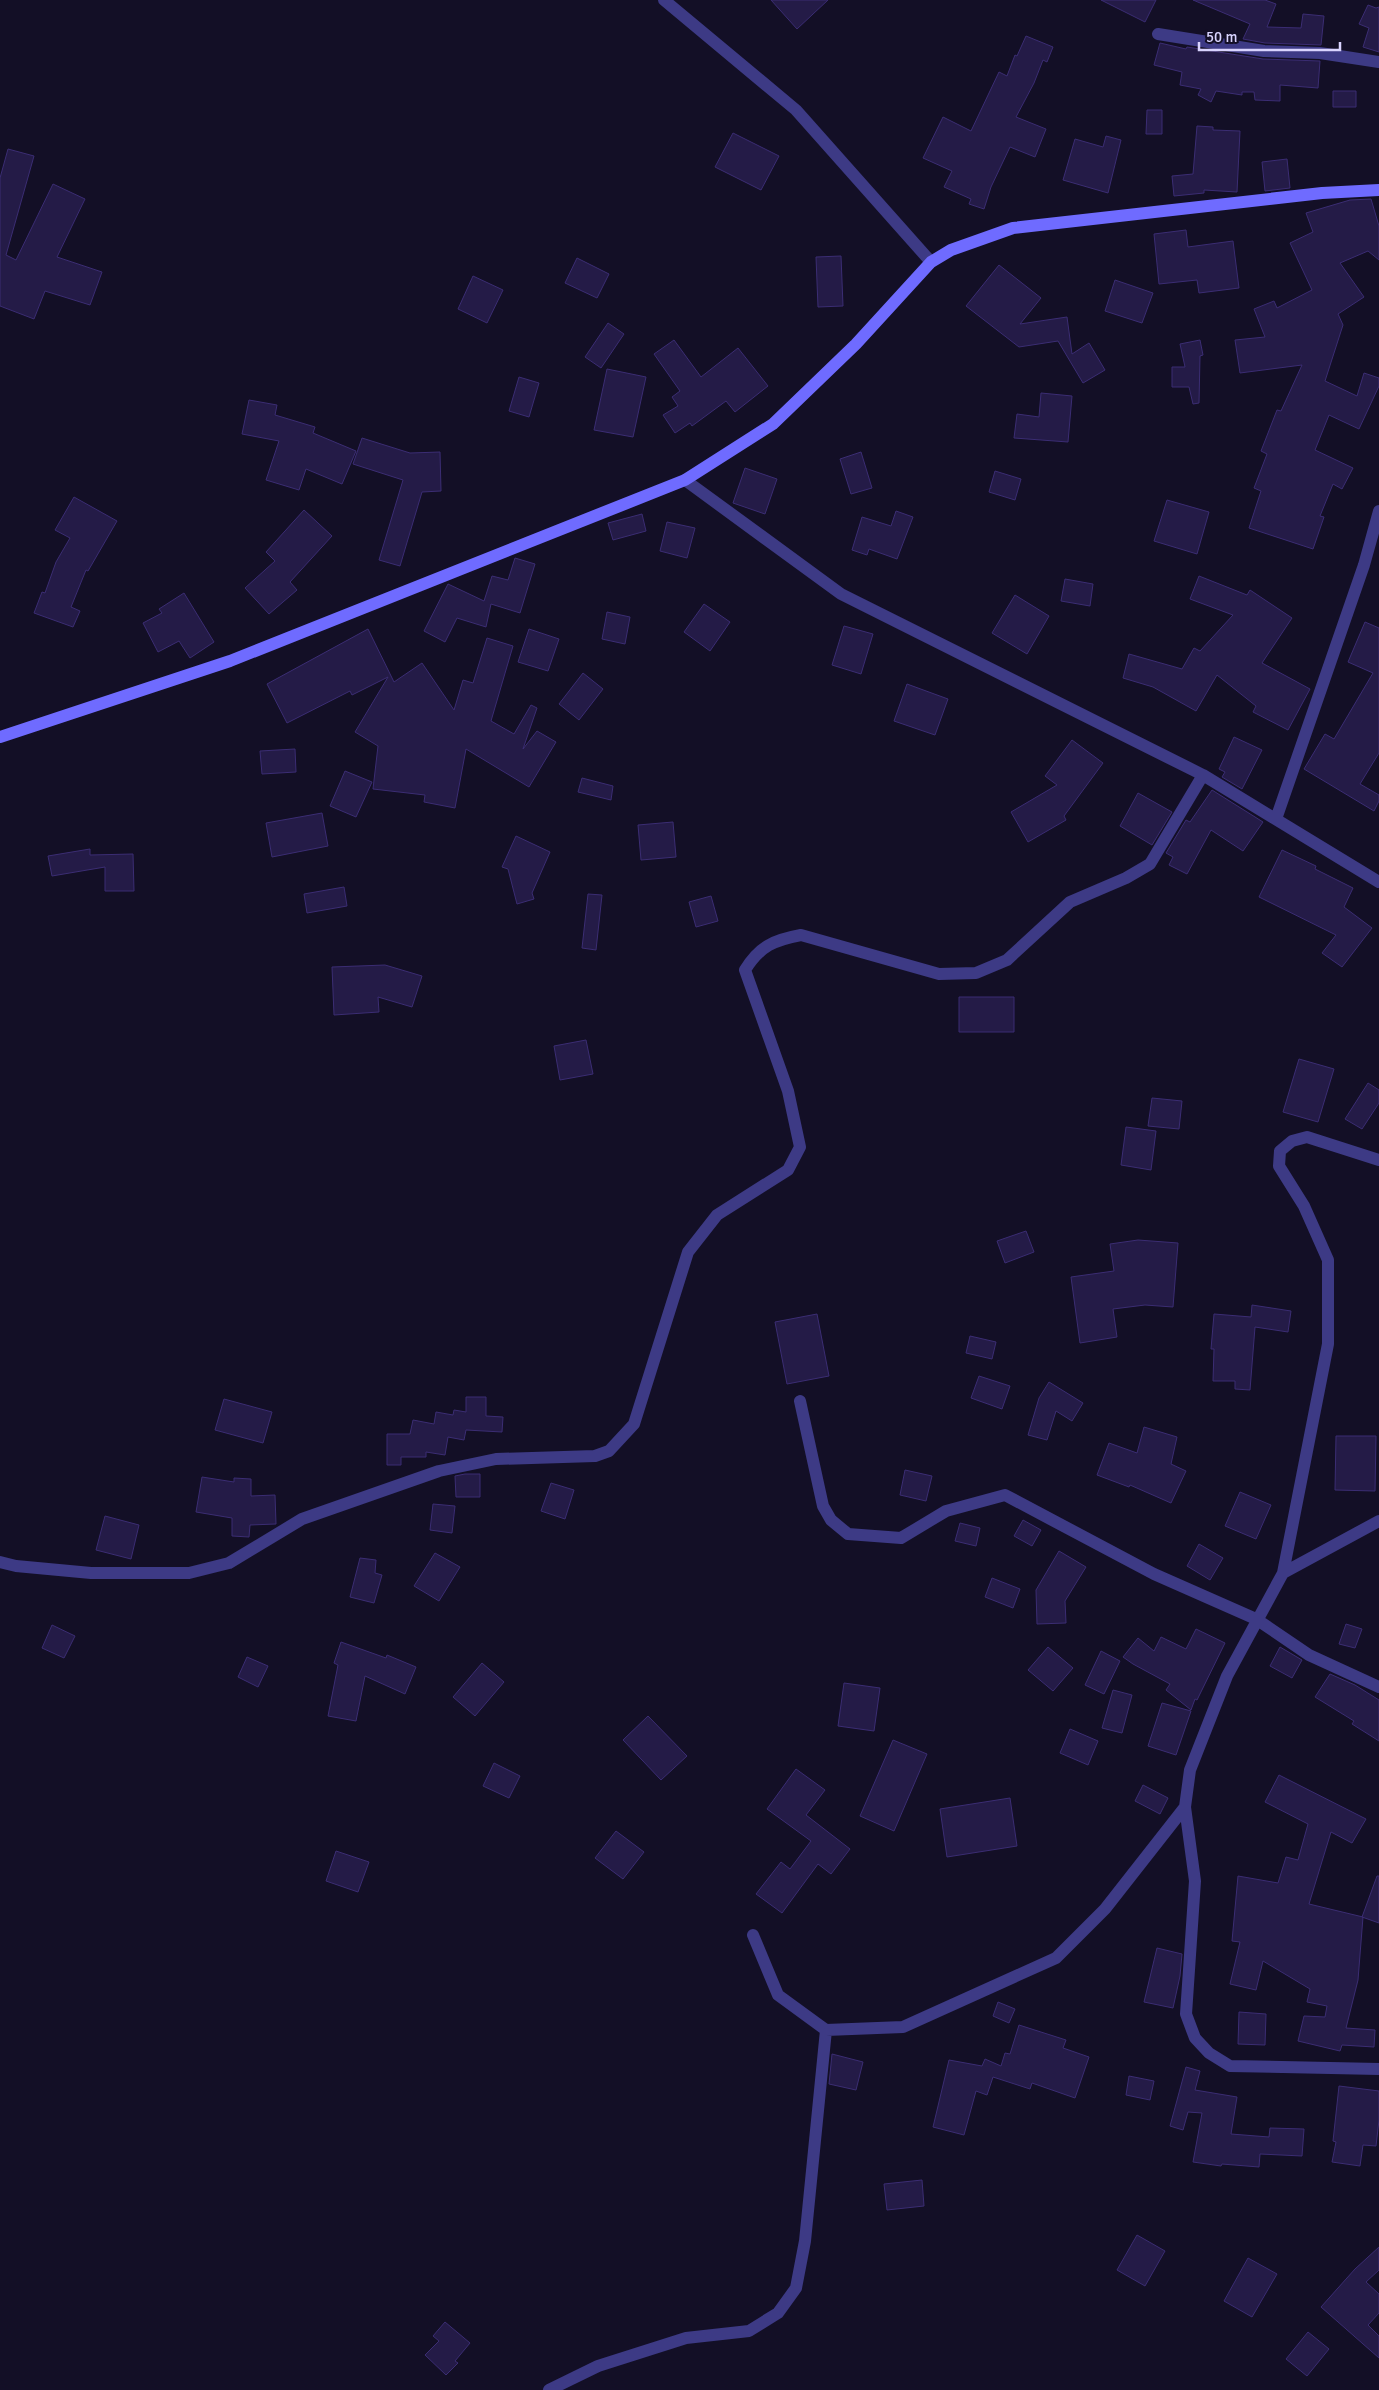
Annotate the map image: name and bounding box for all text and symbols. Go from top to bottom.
scale bar [1199,20,1340,52]
text: 50 m [1206,28,1237,46]

